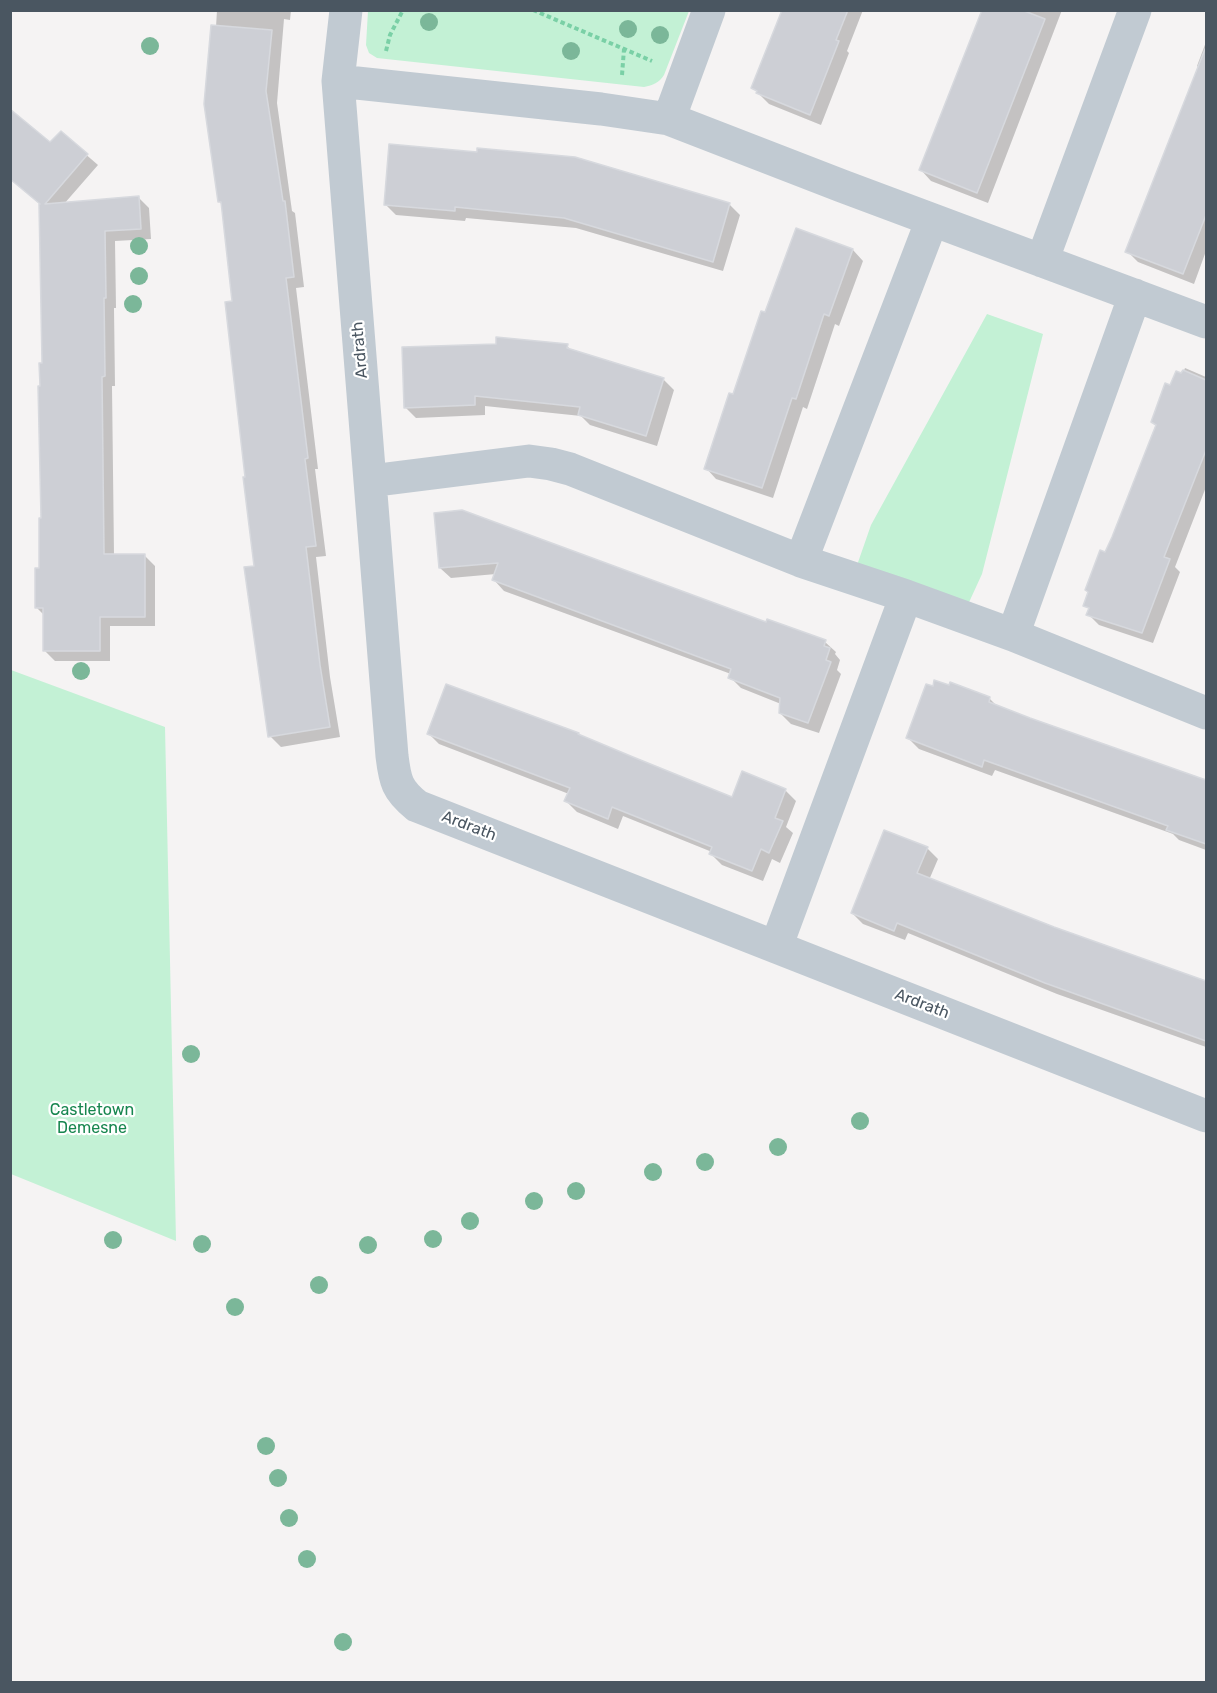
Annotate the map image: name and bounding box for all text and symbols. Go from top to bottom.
street label: Ardrath [348,321,372,379]
street label: Ardrath [439,807,499,845]
street label: Ardrath [892,985,952,1023]
park label: Castletown Demesne [50,1100,134,1138]

